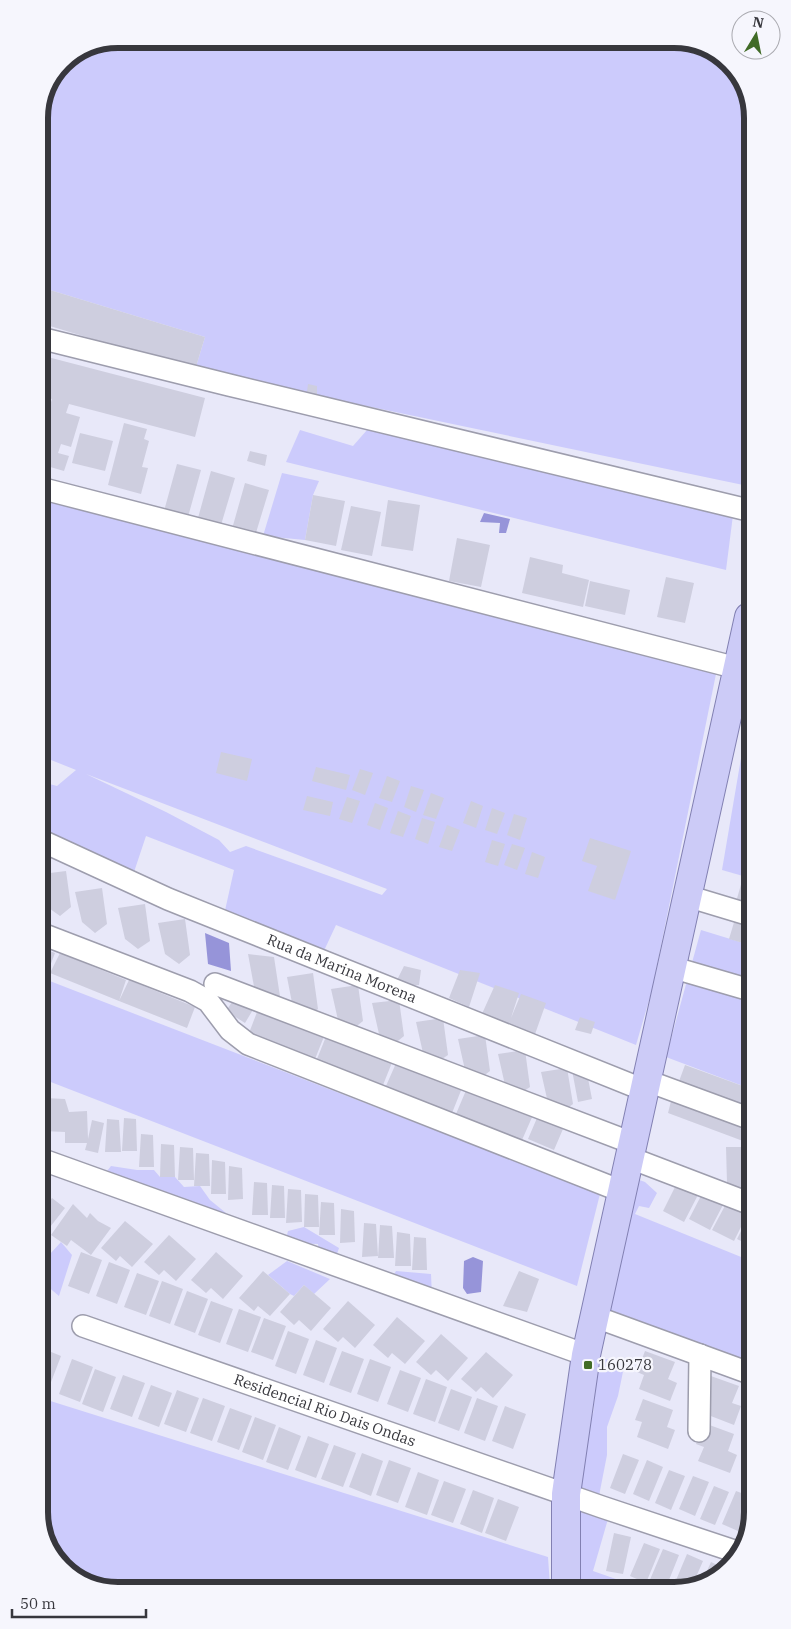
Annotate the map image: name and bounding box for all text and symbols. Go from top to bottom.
north arrow [731,10,781,60]
text: N [751,12,765,32]
street label: Rua da Marina Morena [264,930,420,1007]
place label: 160278 [598,1355,652,1374]
marker: 160278 [582,1359,594,1371]
street label: Residencial Rio Dais Ondas [231,1369,418,1450]
scale bar [12,1586,146,1618]
text: 50 m [20,1594,56,1613]

